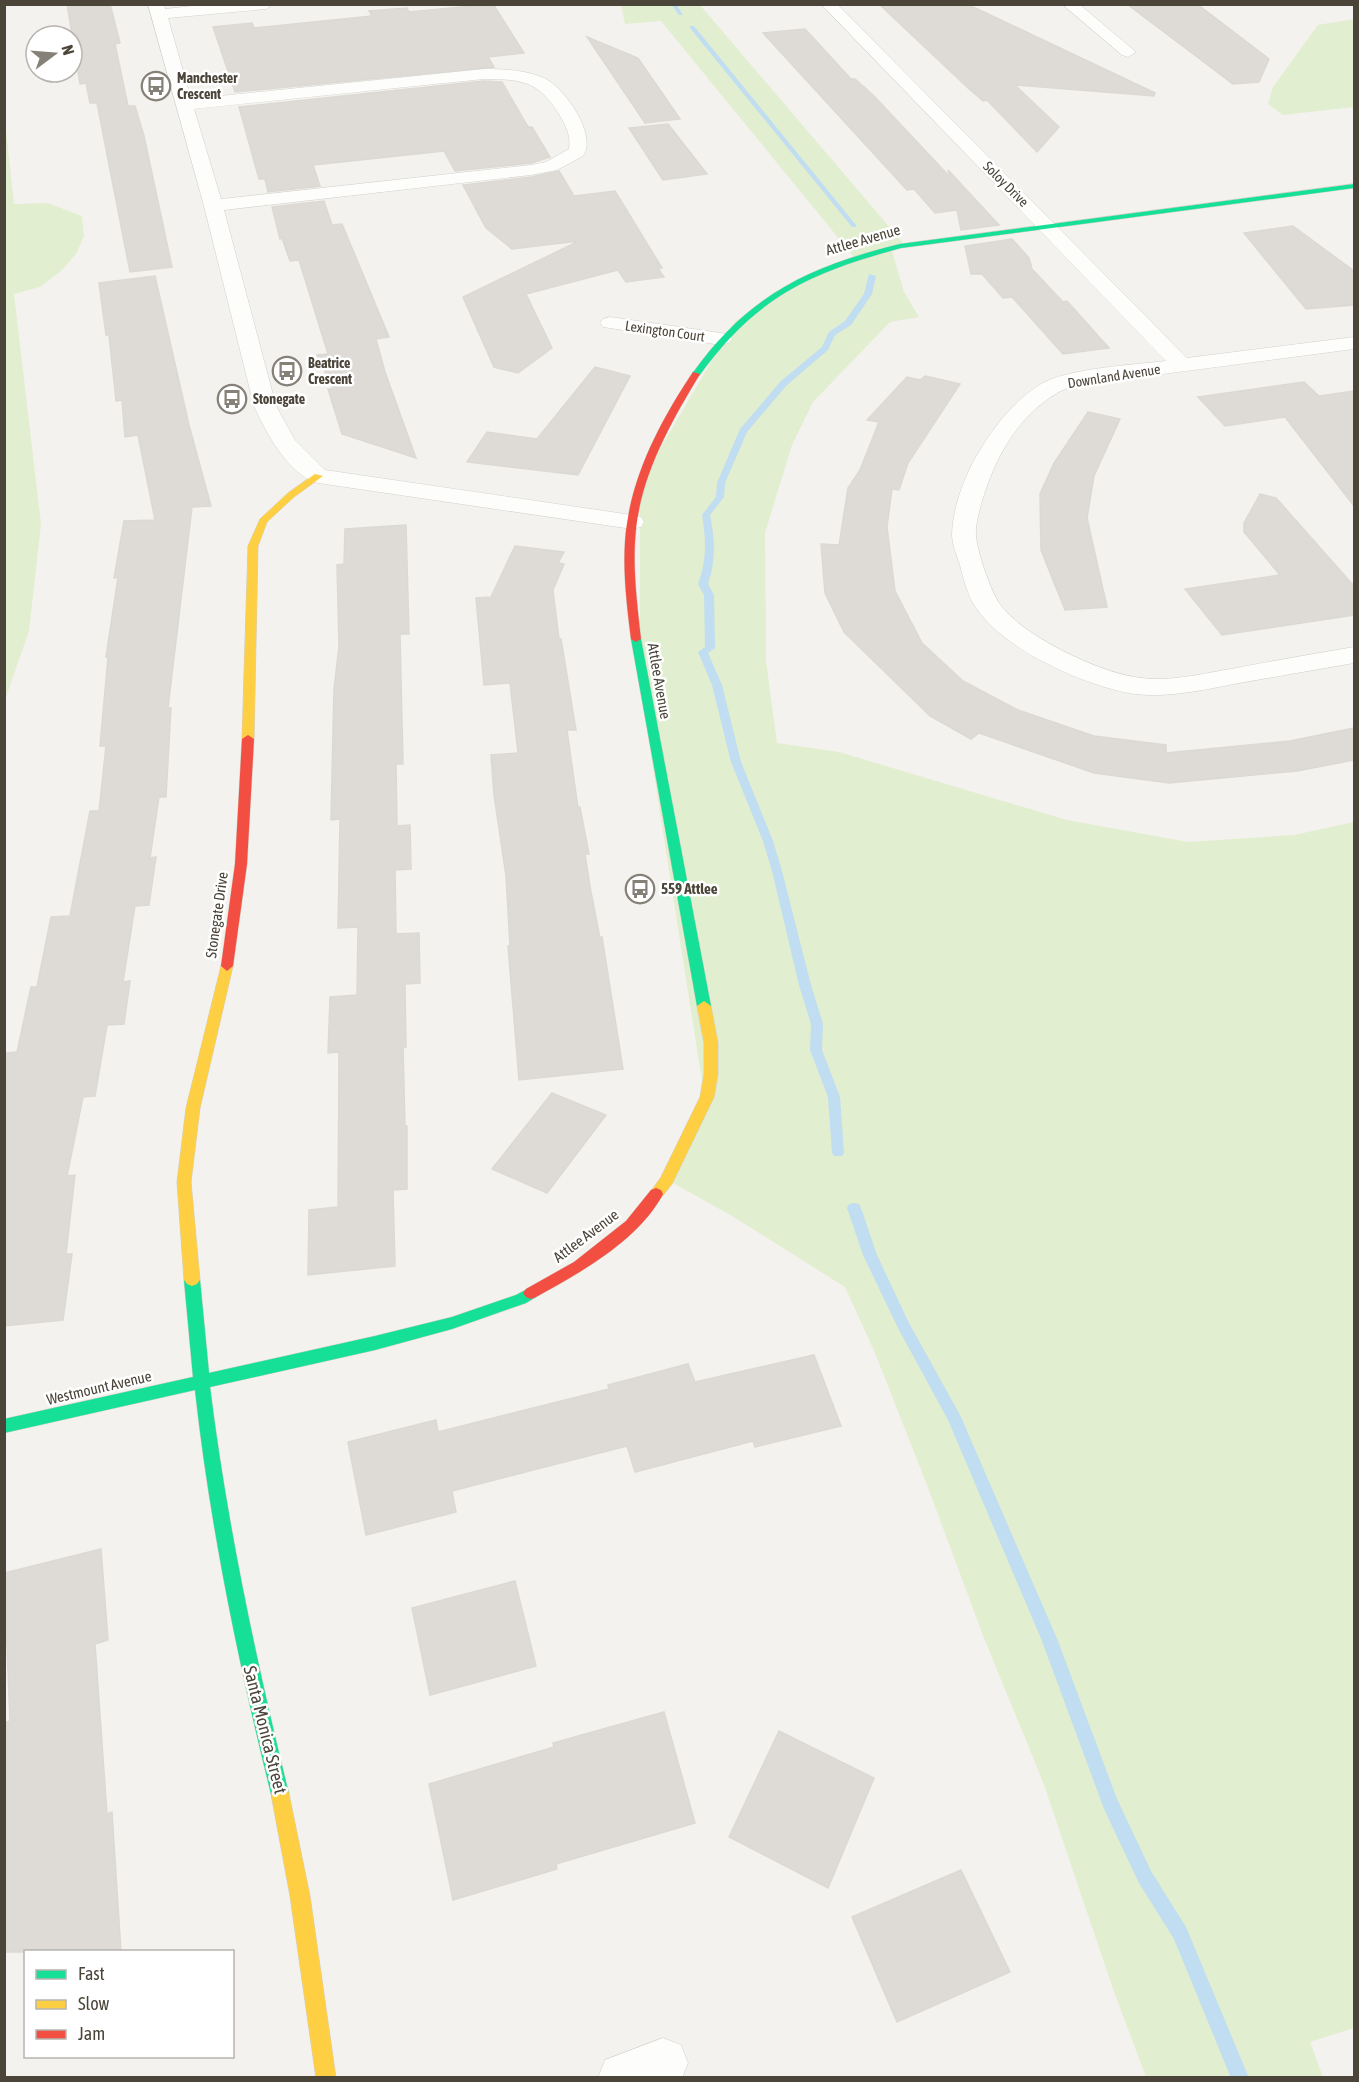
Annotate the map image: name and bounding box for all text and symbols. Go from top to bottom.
north arrow [24,24,84,84]
text: N [58,43,78,57]
bus stop icon: Manchester Crescent [140,70,172,102]
place label: Manchester Crescent [177,70,238,102]
street label: Soloy Drive [980,158,1032,210]
street label: Attlee Avenue [824,221,902,258]
street label: Lexington Court [624,317,706,345]
bus stop icon: Beatrice Crescent [271,355,303,387]
place label: Beatrice Crescent [308,355,352,387]
street label: Downland Avenue [1066,361,1162,391]
bus stop icon: Stonegate [216,383,248,415]
place label: Stonegate [253,391,305,407]
street label: Attlee Avenue [644,642,675,720]
street label: Stonegate Drive [202,871,231,959]
bus stop icon: 559 Attlee [624,873,656,905]
place label: 559 Attlee [661,880,718,897]
street label: Attlee Avenue [550,1206,622,1266]
street label: Westmount Avenue [45,1367,153,1408]
street label: Santa Monica Street [239,1664,292,1796]
legend [24,1950,234,2058]
text: Fast [78,1963,105,1984]
text: Slow [78,1993,109,2014]
text: Jam [78,2023,105,2044]

